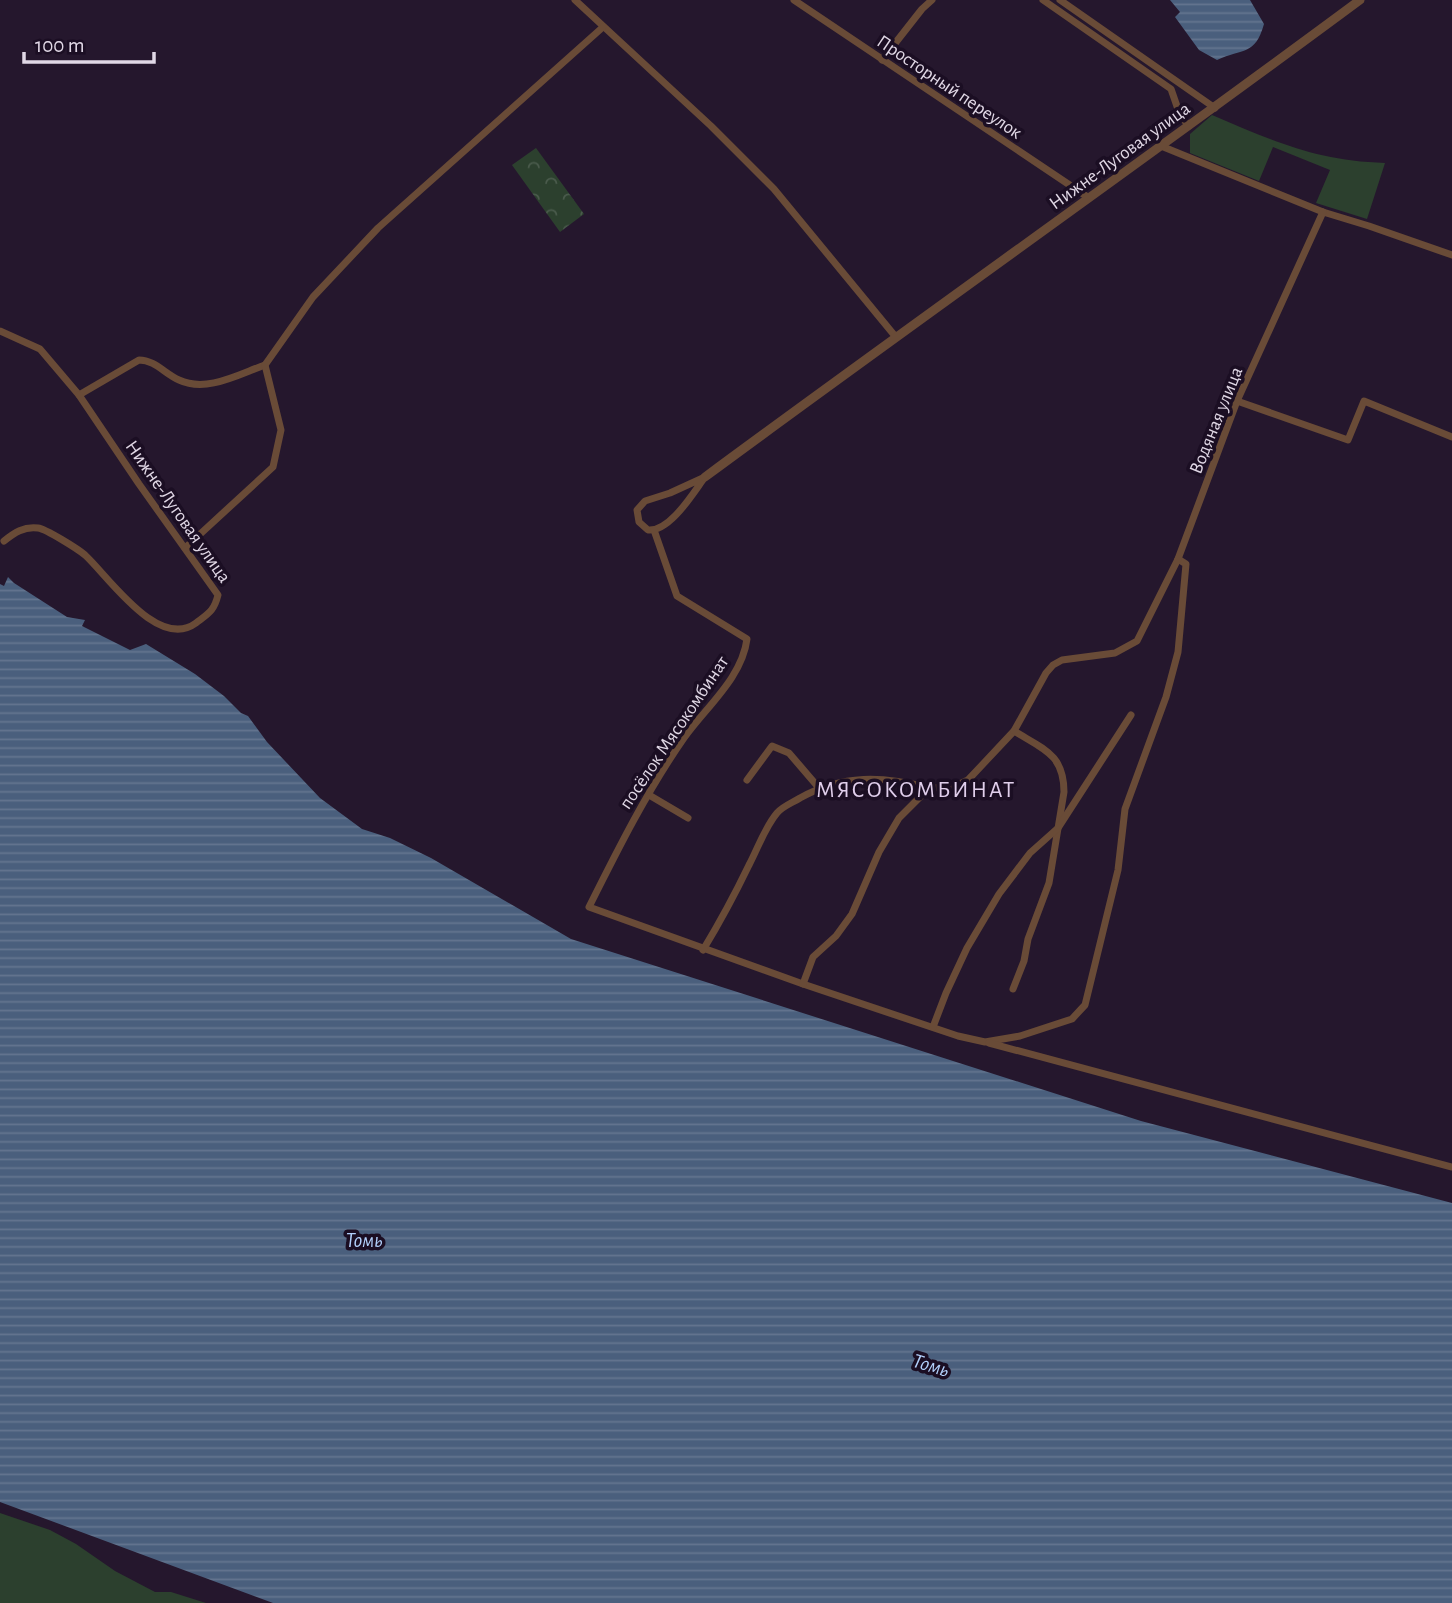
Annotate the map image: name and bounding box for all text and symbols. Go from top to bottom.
scale bar [24,21,154,65]
street label: Просторный переулок [873,32,1025,143]
text: 100 m [35,35,85,56]
street label: Нижне-Луговая улица [1046,99,1194,214]
street label: Водяная улица [1186,364,1247,477]
street label: Нижне-Луговая улица [122,437,234,587]
street label: посёлок Мясокомбинат [616,653,732,813]
district label: МЯСОКОМБИНАТ [816,779,1016,802]
water label: Томь [345,1230,383,1251]
water label: Томь [910,1350,952,1381]

